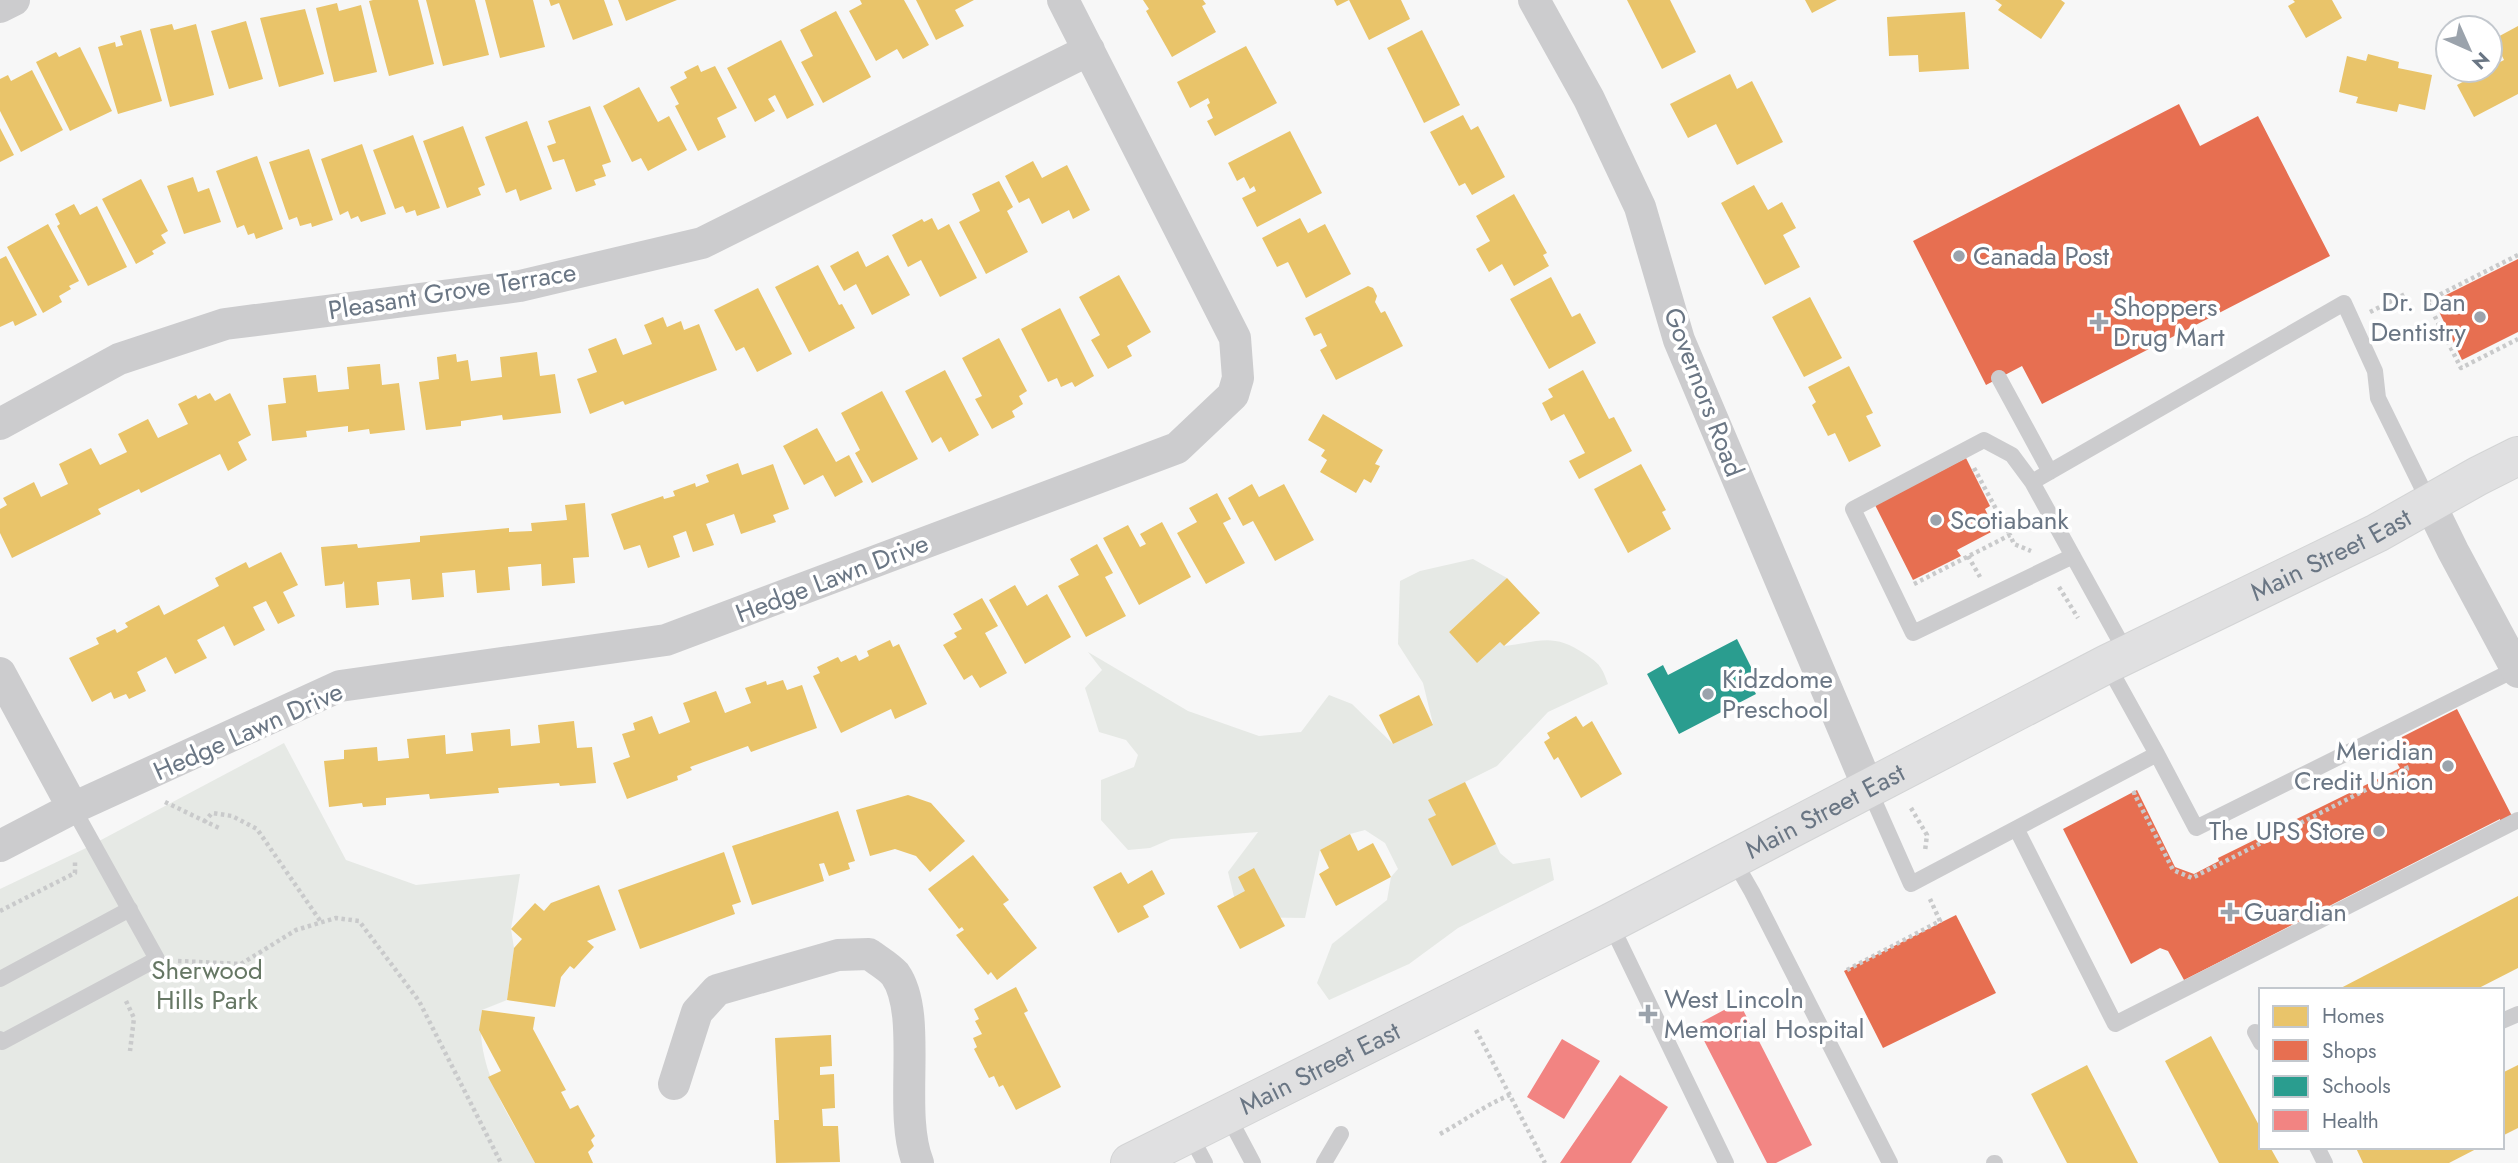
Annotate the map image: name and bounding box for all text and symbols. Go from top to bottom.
north arrow [2434,14,2504,84]
text: N [2466,46,2496,76]
place label: Canada Post [1973,237,2110,275]
marker: Canada Post [1951,248,1967,264]
street label: Pleasant Grove Terrace [325,253,579,329]
place label: Dr. Dan Dentistry [2370,283,2467,351]
place label: Shoppers Drug Mart [2113,288,2225,356]
street label: Governors Road [1654,302,1754,482]
marker: Dr. Dan Dentistry [2472,309,2488,325]
marker: Shoppers Drug Mart [2091,314,2107,330]
street label: Main Street East [2244,498,2419,611]
place label: Scotiabank [1950,501,2069,539]
marker: Scotiabank [1928,512,1944,528]
street label: Hedge Lawn Drive [730,524,934,632]
place label: Kidzdome Preschool [1722,660,1833,728]
street label: Hedge Lawn Drive [147,672,349,790]
marker: Kidzdome Preschool [1700,686,1716,702]
place label: Meridian Credit Union [2294,732,2434,800]
street label: Main Street East [1738,753,1912,868]
marker: Meridian Credit Union [2440,758,2456,774]
place label: The UPS Store [2209,812,2365,850]
marker: The UPS Store [2371,823,2387,839]
place label: Guardian [2244,893,2347,931]
marker: Guardian [2222,904,2238,920]
park label: Sherwood Hills Park [151,951,263,1019]
place label: West Lincoln Memorial Hospital [1664,980,1864,1048]
legend [2259,988,2504,1149]
text: Homes [2322,1001,2384,1031]
marker: West Lincoln Memorial Hospital [1638,1004,1658,1024]
street label: Main Street East [1233,1012,1407,1124]
text: Shops [2322,1036,2376,1066]
text: Schools [2322,1071,2391,1101]
text: Health [2322,1106,2379,1136]

